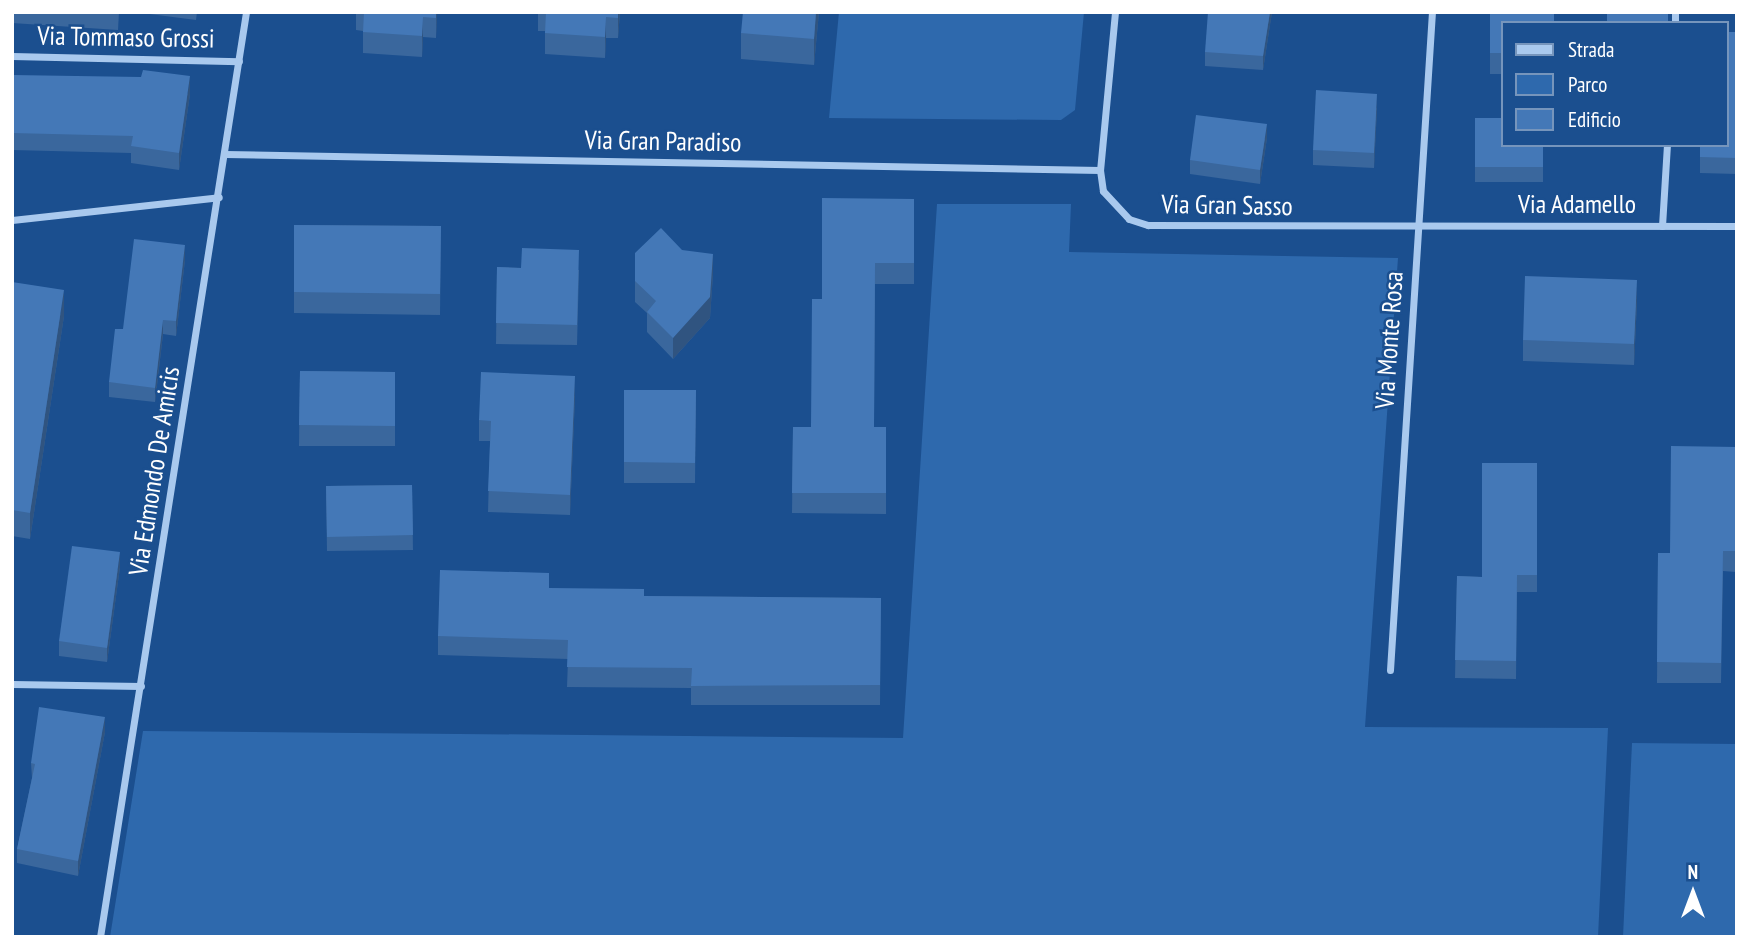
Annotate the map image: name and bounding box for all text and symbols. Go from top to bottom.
street label: Via Tommaso Grossi [37,20,215,54]
legend [1500,21,1728,147]
text: Strada [1568,36,1614,63]
text: Parco [1568,71,1607,98]
text: Edificio [1568,106,1621,133]
street label: Via Gran Paradiso [584,124,742,158]
street label: Via Gran Sasso [1161,188,1293,222]
street label: Via Adamello [1518,188,1636,220]
street label: Via Monte Rosa [1369,270,1409,410]
street label: Via Edmondo De Amicis [122,364,186,578]
north arrow [1658,858,1728,928]
text: N [1688,860,1698,884]

